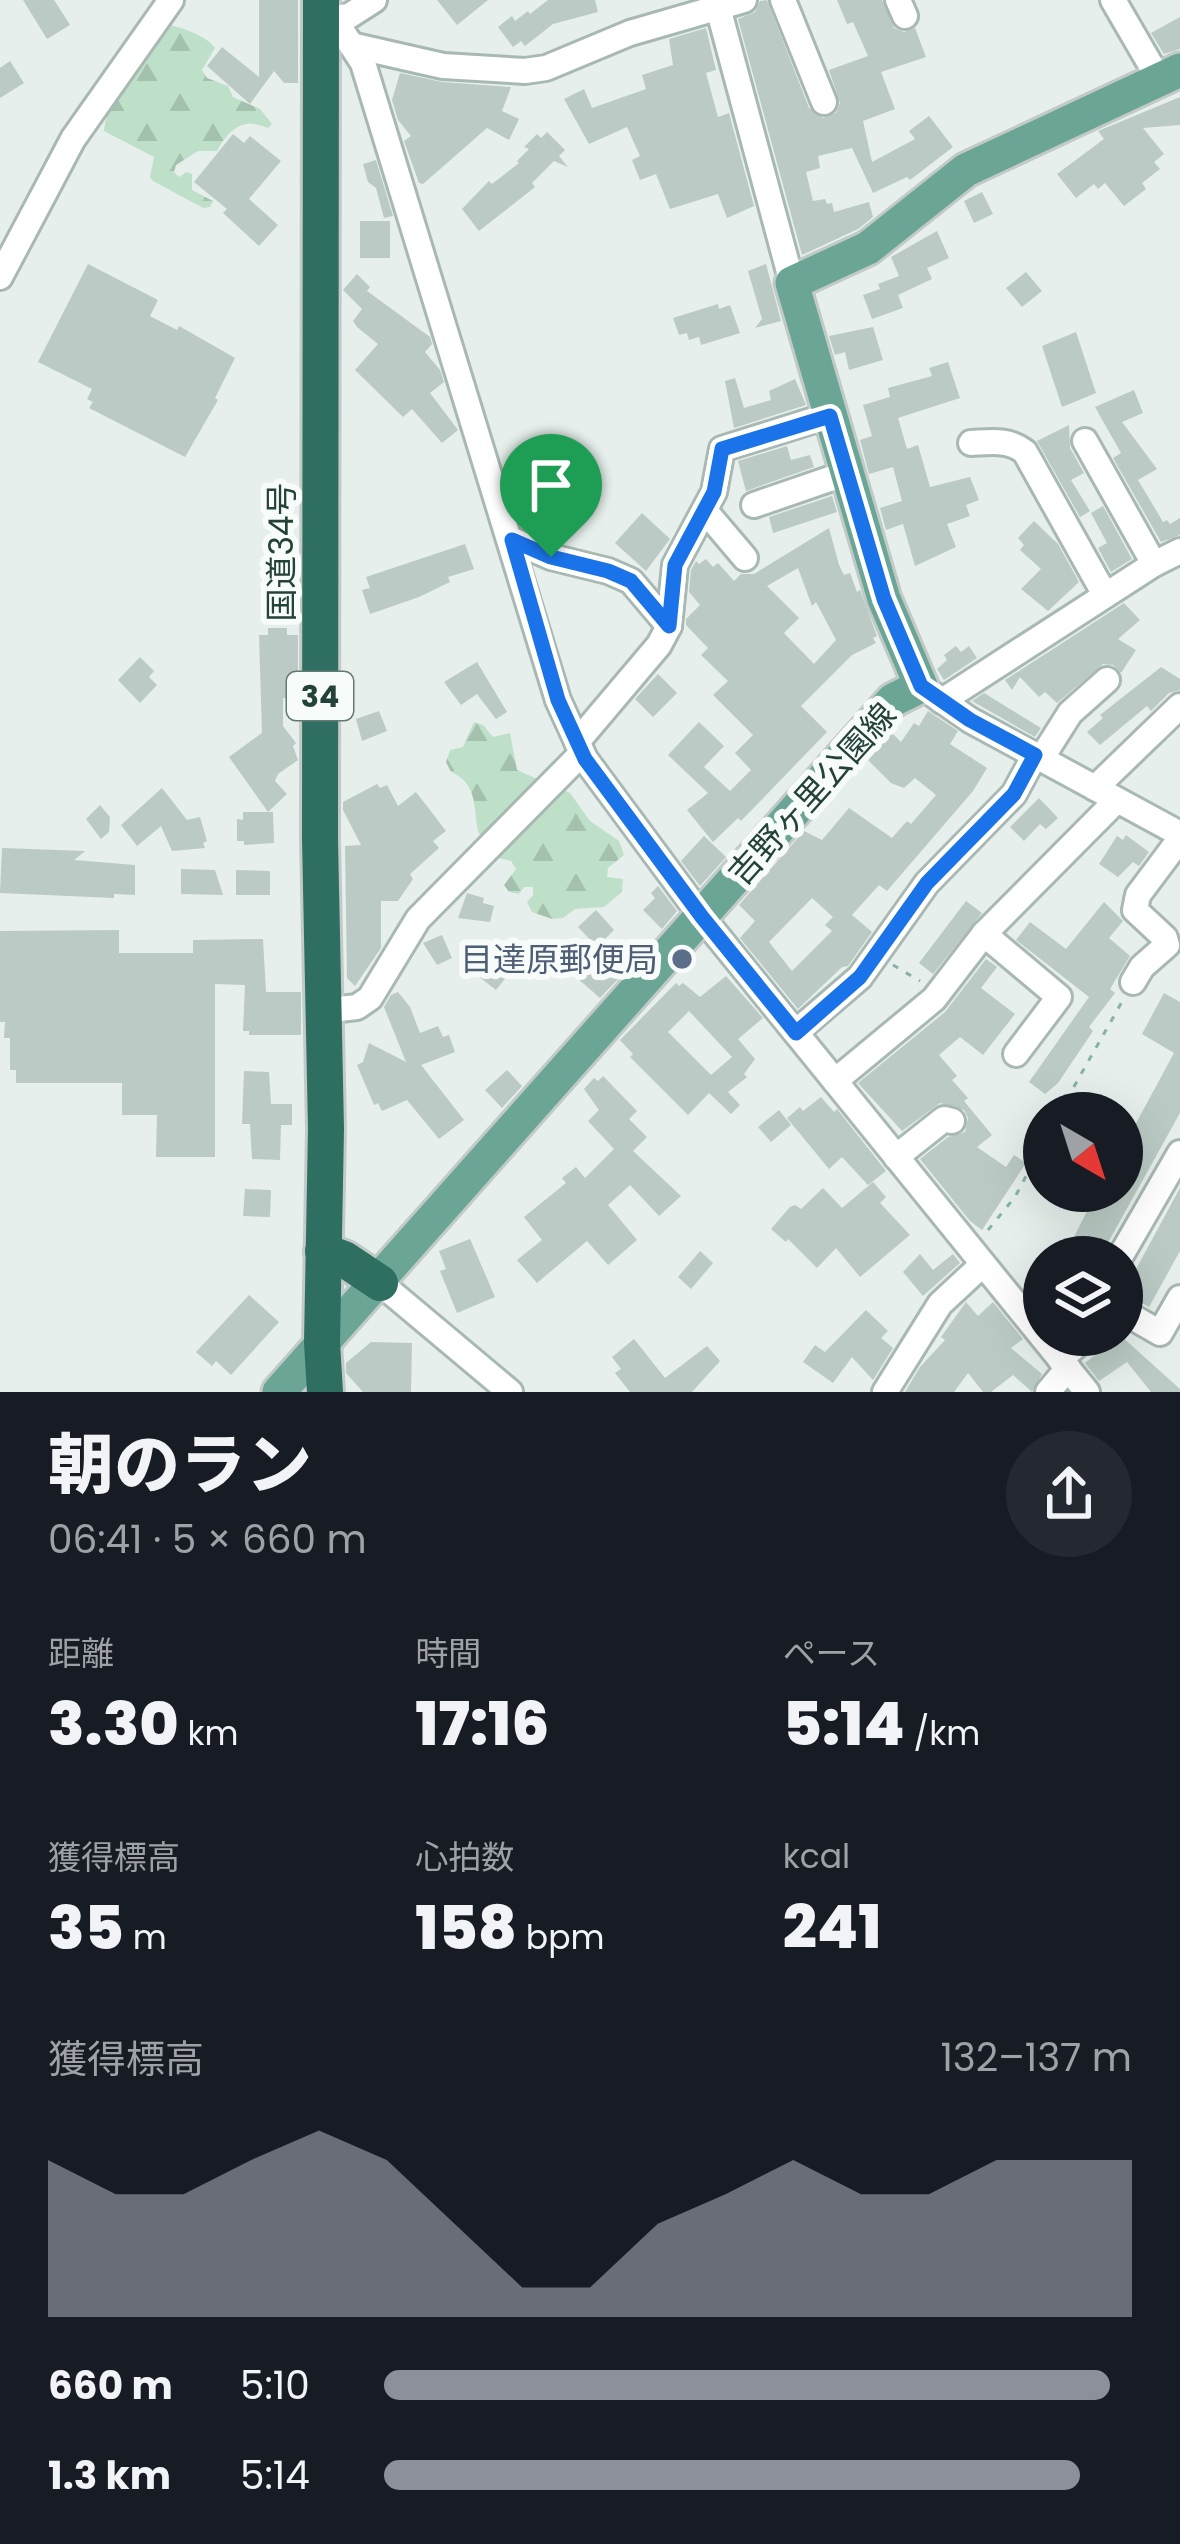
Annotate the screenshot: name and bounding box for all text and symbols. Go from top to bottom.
pin [500,434,602,557]
icon: arrive [518,452,584,518]
street label: 国道34号 [258,482,305,622]
road number: 34 [287,672,353,720]
street label: 吉野ヶ里公園線 [717,692,907,896]
place label: 目達原郵便局 [460,936,658,983]
marker: 目達原郵便局 [669,946,695,972]
north arrow [1023,1092,1143,1212]
map controls [1023,1092,1143,1356]
button: layers [1023,1236,1143,1356]
text: 朝のラン [48,1419,312,1511]
button: share [1006,1431,1132,1557]
text: 06:41 · 5 × 660 m [48,1512,367,1567]
text: 距離 [48,1630,114,1677]
text: 時間 [415,1630,481,1677]
text: ペース [783,1630,880,1677]
text: 3.30 [48,1682,179,1766]
text: 17:16 [415,1682,549,1766]
text: 5:14 [783,1682,905,1766]
text: km [179,1710,238,1757]
text: /km [905,1710,980,1757]
text: kcal [783,1833,850,1880]
text: 獲得標高 [48,1834,180,1881]
text: 心拍数 [415,1834,514,1881]
text: 241 [783,1885,881,1969]
text: 35 [48,1886,124,1970]
text: 158 [415,1886,517,1970]
text: m [124,1914,167,1961]
text: bpm [517,1914,604,1961]
text: 132–137 m [940,2030,1132,2085]
text: 獲得標高 [48,2032,204,2087]
text: 660 m [48,2358,173,2413]
text: 5:10 [240,2358,310,2413]
text: 1.3 km [48,2448,171,2503]
text: 5:14 [240,2448,310,2503]

